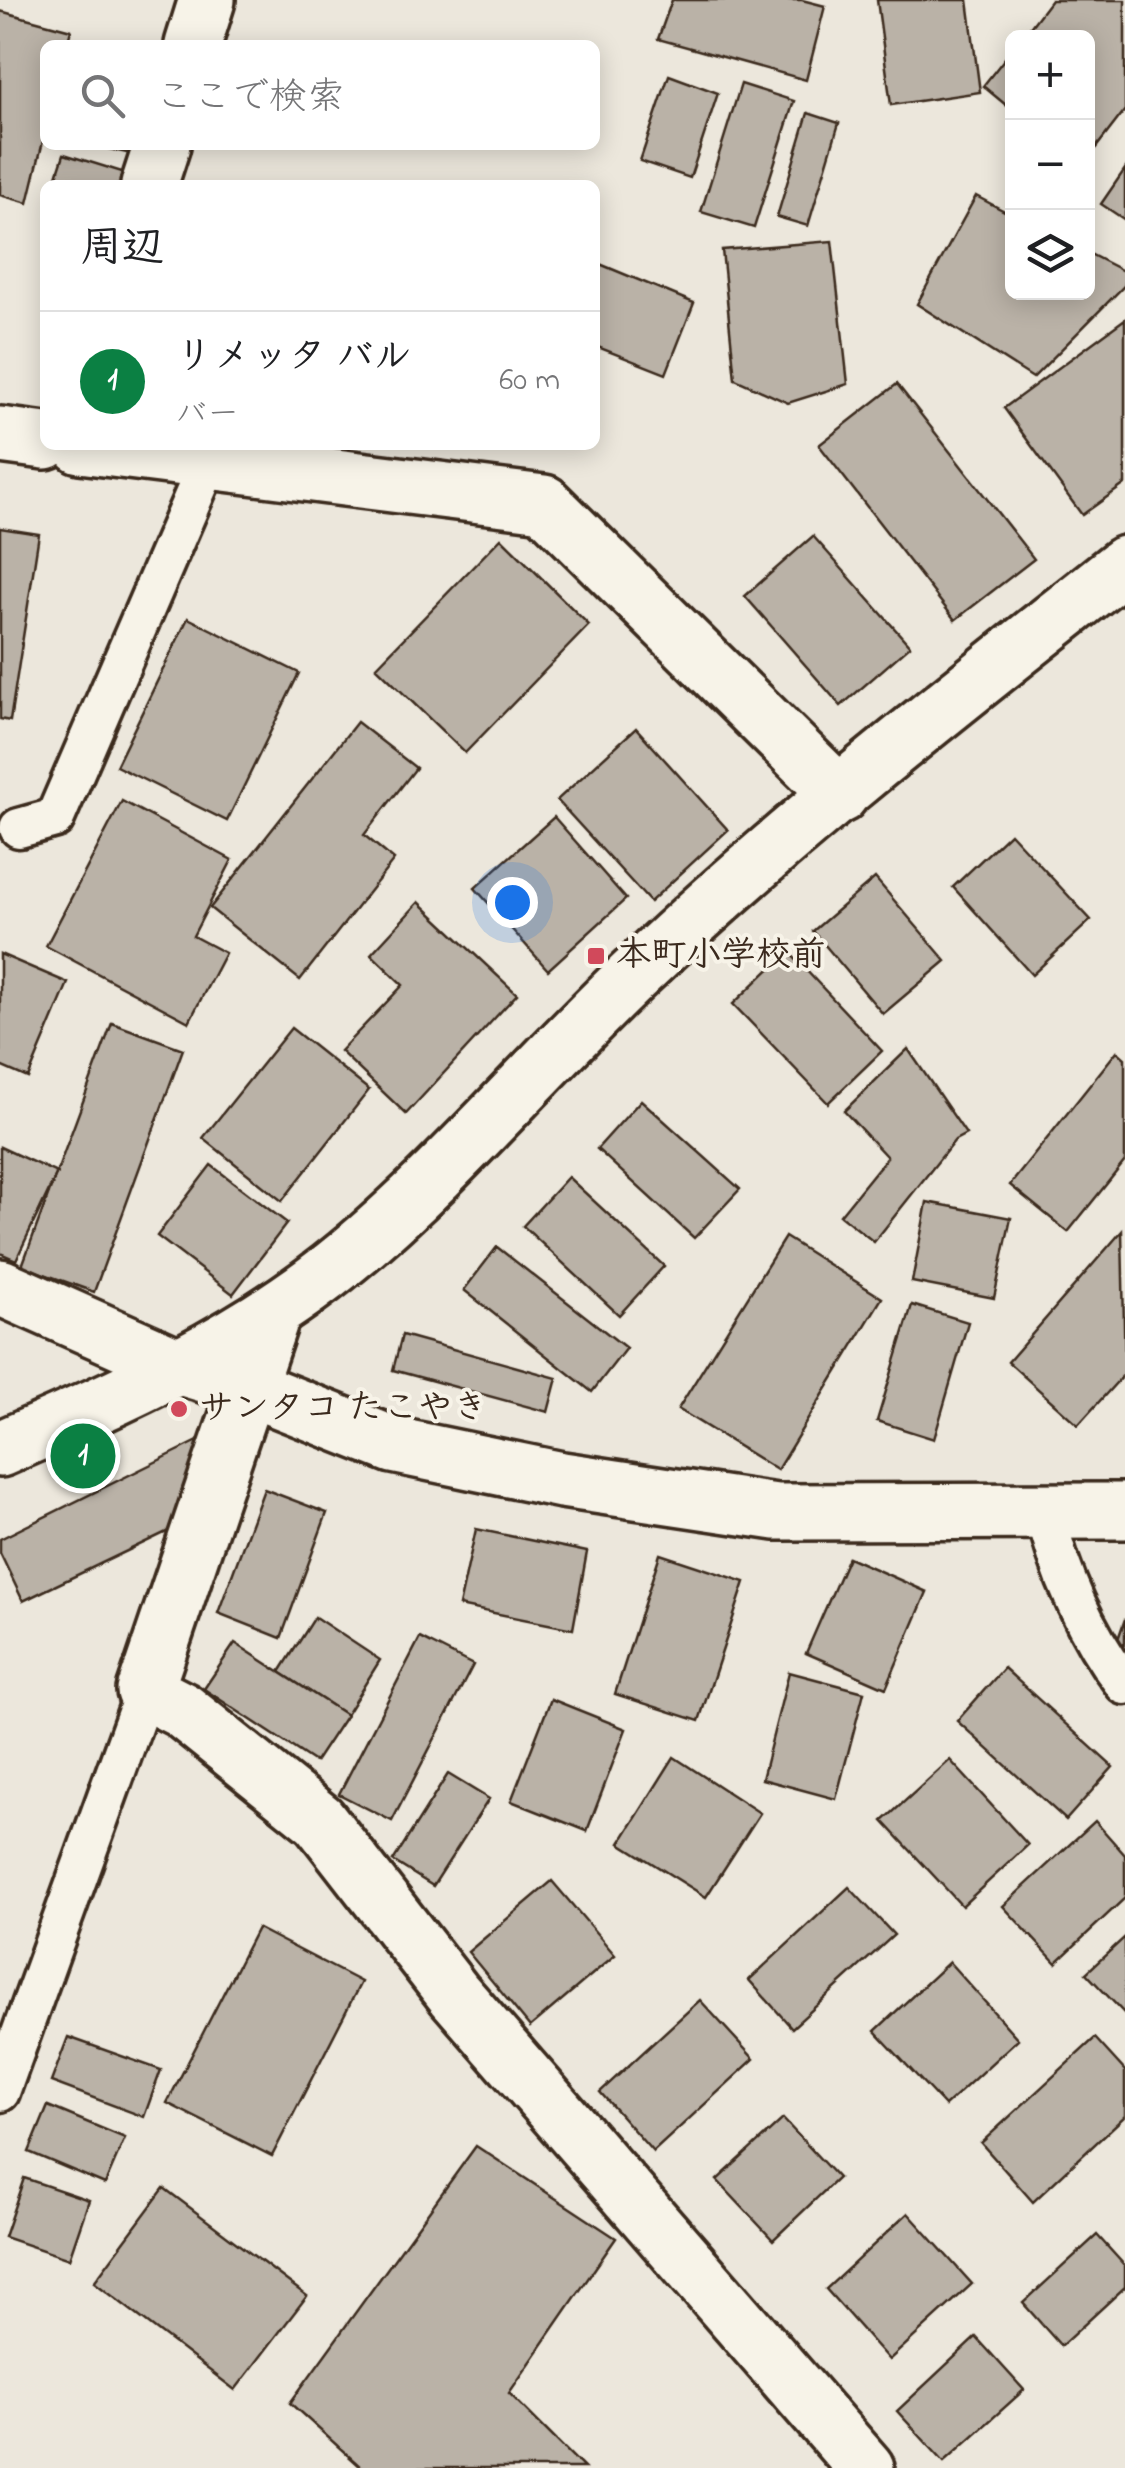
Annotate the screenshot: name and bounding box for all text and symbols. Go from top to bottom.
map controls [1005,30,1095,300]
button: + [1005,30,1095,120]
search box [40,40,600,150]
icon: search [75,68,130,123]
text: ここで検索 [155,71,345,127]
button: − [1005,120,1095,210]
button: layers [1005,210,1095,300]
text: 周辺 [80,219,164,280]
text: リメッタ バル [175,330,412,386]
text: 1 [107,358,118,405]
text: 60 m [499,358,560,405]
text: バー [175,392,239,439]
your location [487,877,538,928]
place label: 本町小学校前 [616,931,826,982]
marker: 本町小学校前 [585,945,607,967]
place label: サンタコ たこやき [199,1384,488,1435]
marker: サンタコ たこやき [168,1398,190,1420]
pin: 1 [51,1418,116,1494]

